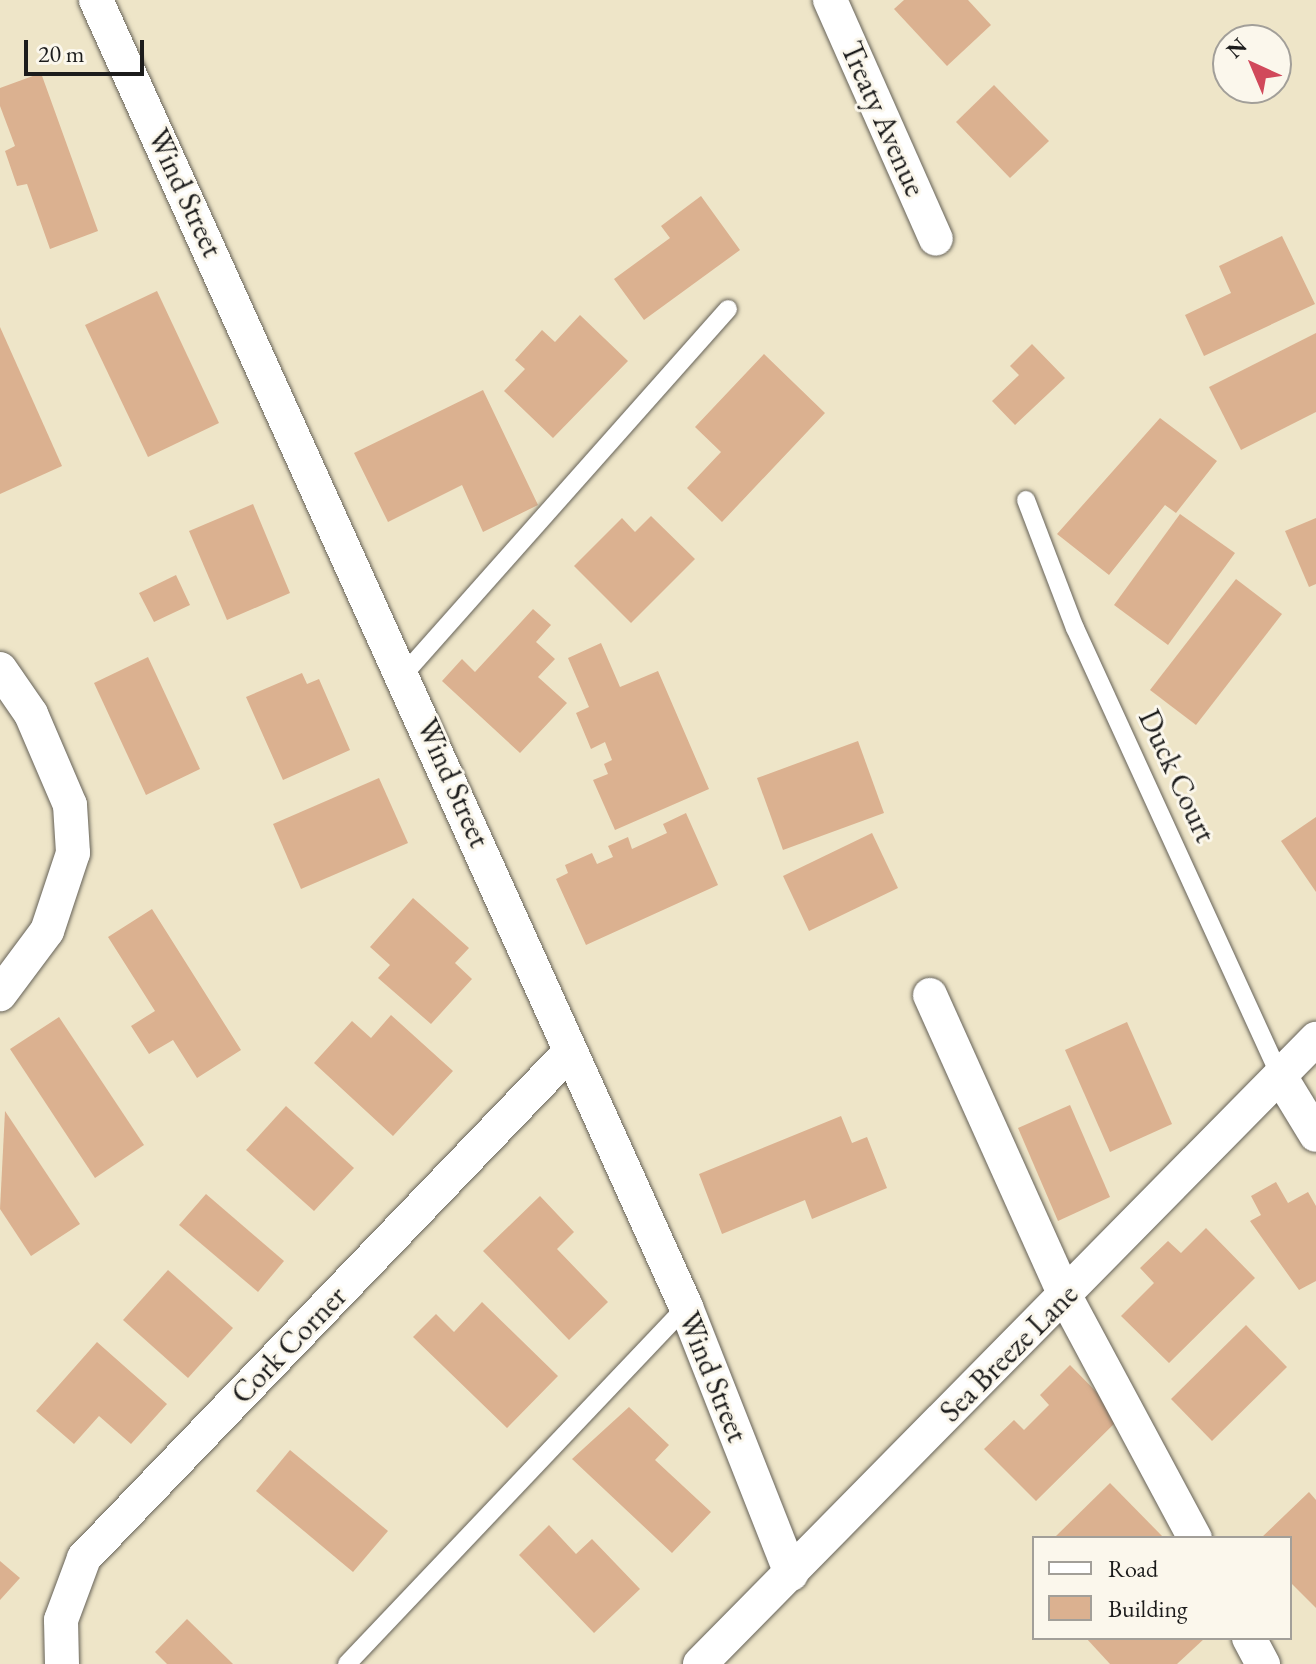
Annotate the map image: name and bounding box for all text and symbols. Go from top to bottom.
scale bar [28,24,148,74]
north arrow [1212,24,1292,104]
text: N [1220,31,1253,64]
street label: Treaty Avenue [833,36,933,202]
text: 20 m [38,38,85,69]
street label: Wind Street [140,123,230,263]
street label: Duck Court [1131,704,1223,848]
street label: Wind Street [409,713,497,853]
street label: Sea Breeze Lane [932,1276,1086,1430]
street label: Cork Corner [224,1279,354,1411]
street label: Wind Street [671,1307,755,1447]
legend [1032,1536,1292,1640]
text: Road [1108,1553,1158,1584]
text: Building [1108,1593,1188,1624]

